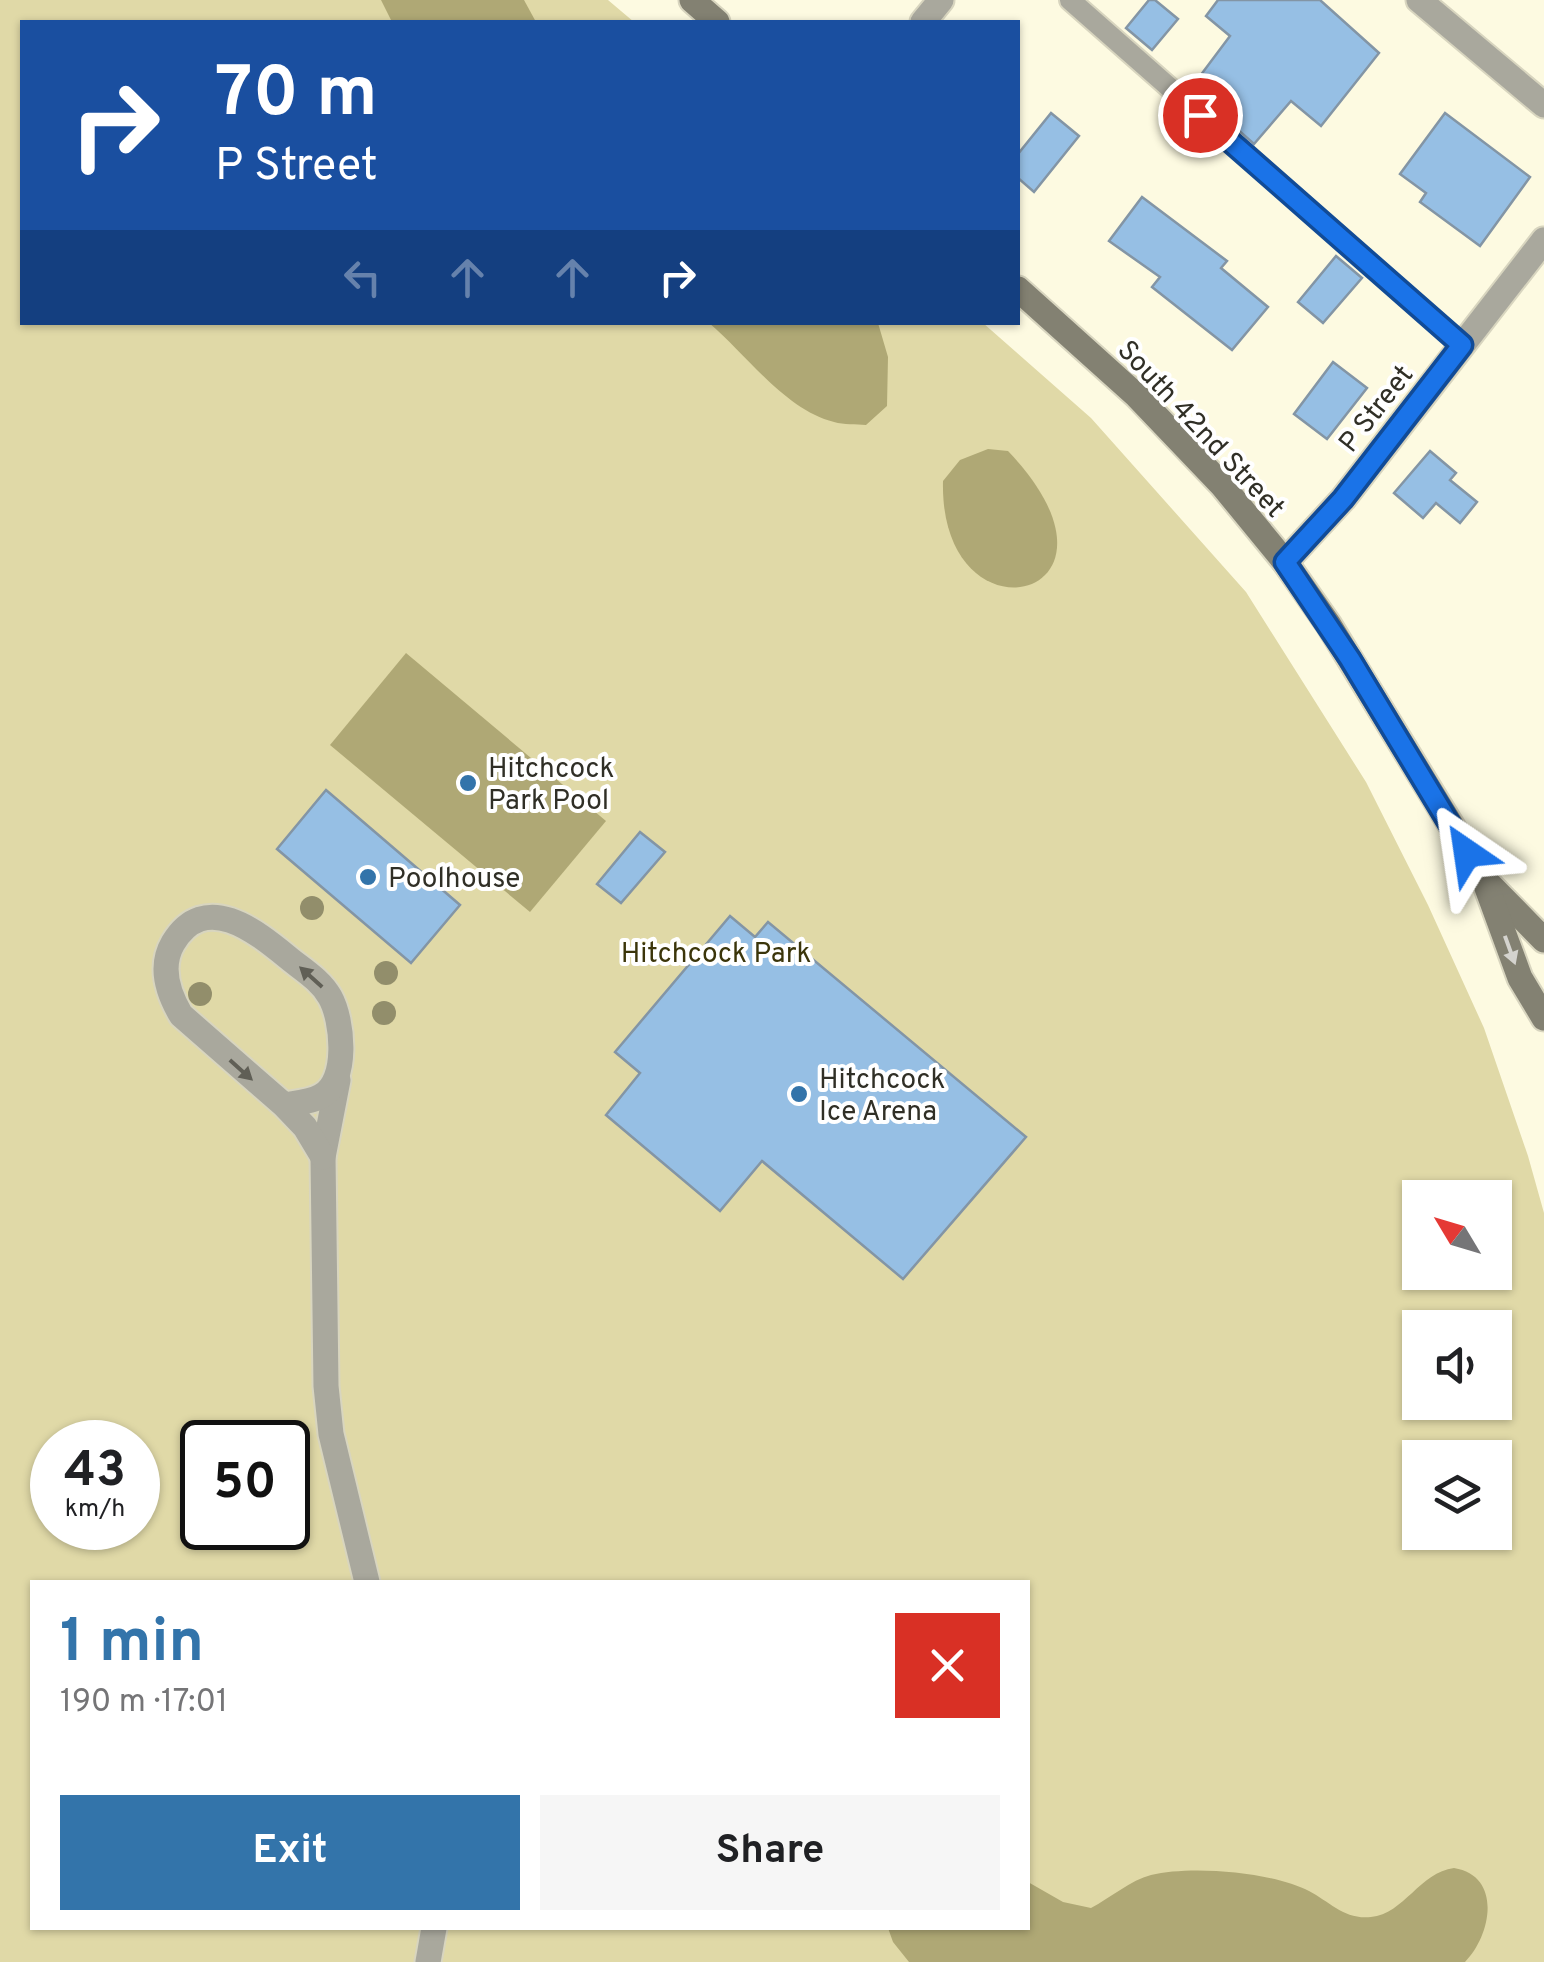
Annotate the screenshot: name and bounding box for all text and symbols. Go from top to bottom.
text: 70 m [215,52,378,141]
icon: right [50,60,180,190]
pin [1158,73,1243,158]
icon: arrive [1173,88,1228,143]
text: P Street [215,139,378,196]
icon: left [335,250,390,305]
icon: ahead [440,250,495,305]
icon: ahead [545,250,600,305]
icon: right [650,250,705,305]
street label: South 42nd Street [1108,334,1291,526]
street label: P Street [1332,359,1423,461]
place label: Hitchcock Park Pool [488,752,614,820]
marker: Hitchcock Park Pool [457,772,479,794]
position arrow [1415,801,1519,905]
place label: Poolhouse [388,862,520,898]
marker: Poolhouse [357,866,379,888]
one-way arrow [1503,936,1518,966]
park label: Hitchcock Park [621,937,811,973]
one-way arrow [299,967,324,989]
one-way arrow [229,1058,253,1081]
place label: Hitchcock Ice Arena [819,1063,945,1131]
marker: Hitchcock Ice Arena [788,1083,810,1105]
north arrow [1402,1180,1512,1290]
map controls [1402,1180,1512,1550]
button: sound [1402,1310,1512,1420]
speed limit sign: 50 [180,1420,310,1550]
button: layers [1402,1440,1512,1550]
text: 43 [64,1441,126,1504]
text: km/h [65,1494,125,1526]
text: 1 min [60,1607,204,1683]
button: close [895,1613,1000,1718]
text: 190 m · 17:01 [60,1683,228,1723]
button: Exit [60,1795,520,1910]
button: Share [540,1795,1000,1910]

